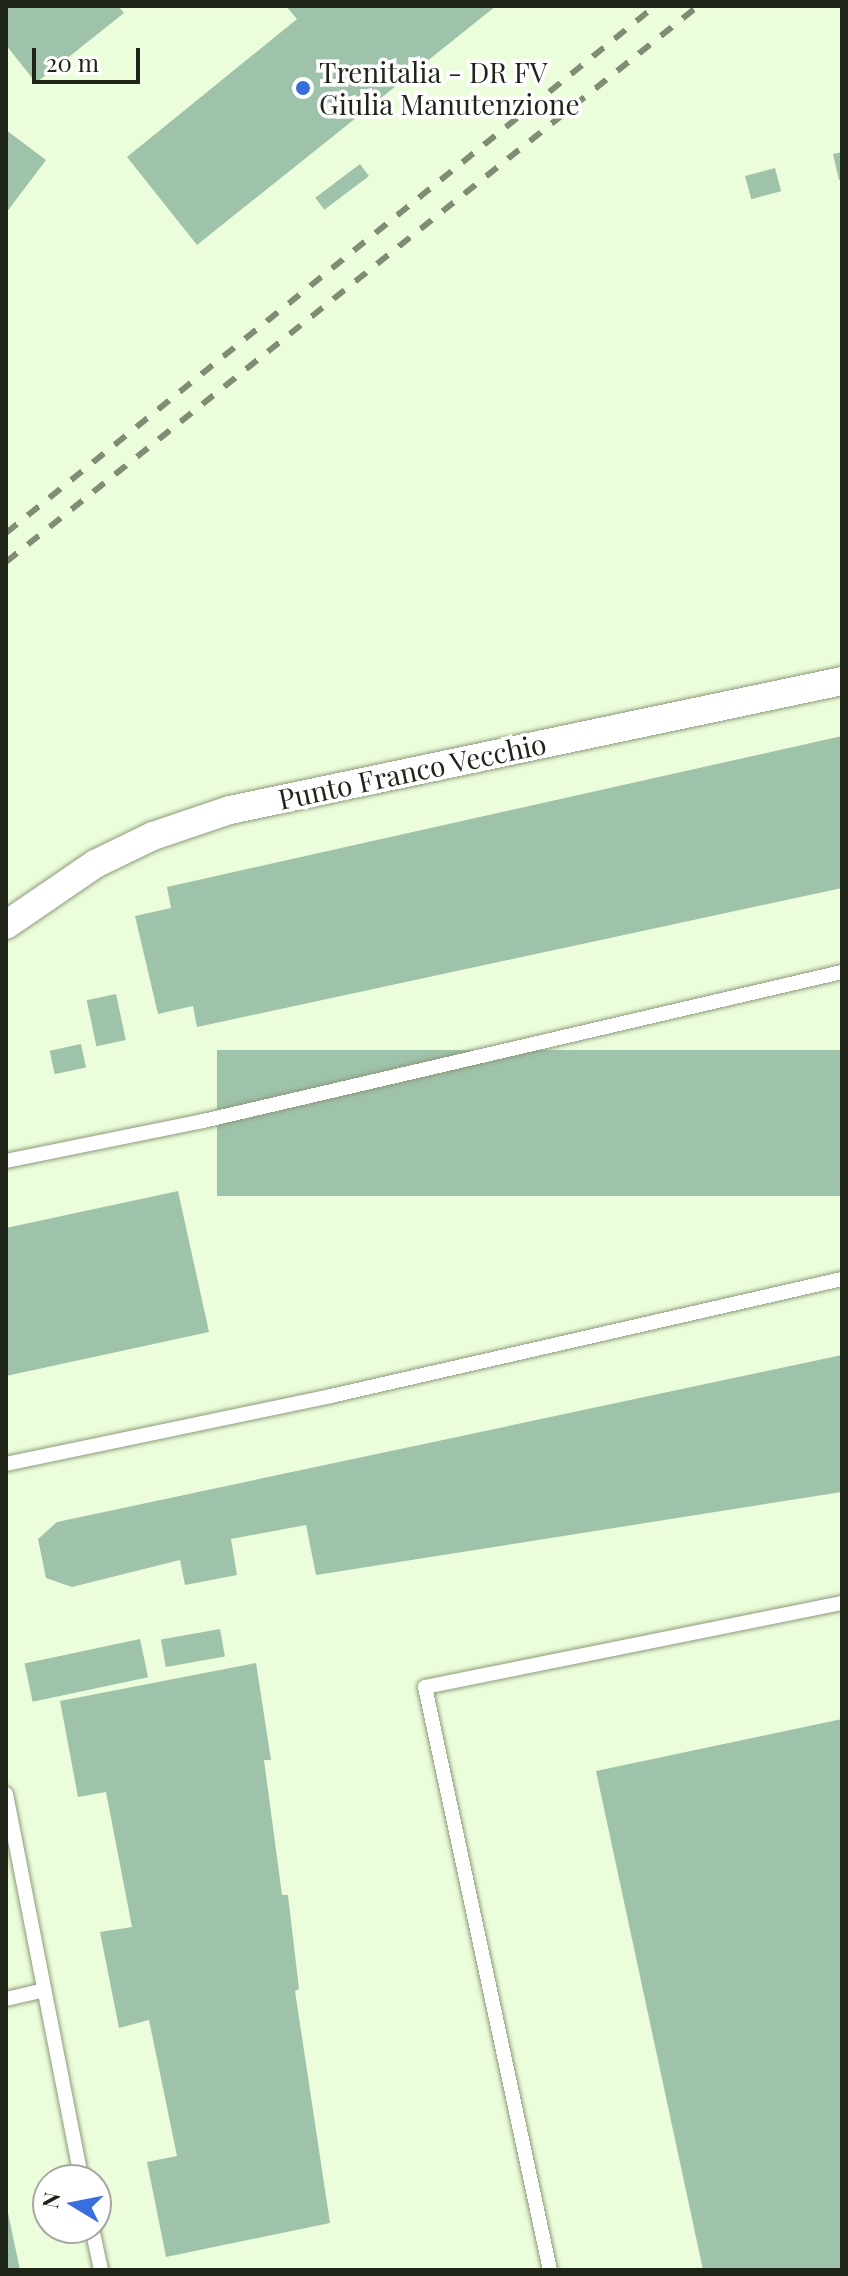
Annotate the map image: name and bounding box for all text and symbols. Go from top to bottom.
scale bar [36,32,144,82]
text: 20 m [46,46,99,78]
place label: Trenitalia - DR FV Giulia Manutenzione [319,55,580,121]
marker: Trenitalia - DR FV Giulia Manutenzione [294,79,312,97]
street label: Punto Franco Vecchio [275,726,549,816]
north arrow [32,2164,112,2244]
text: N [34,2190,66,2211]

